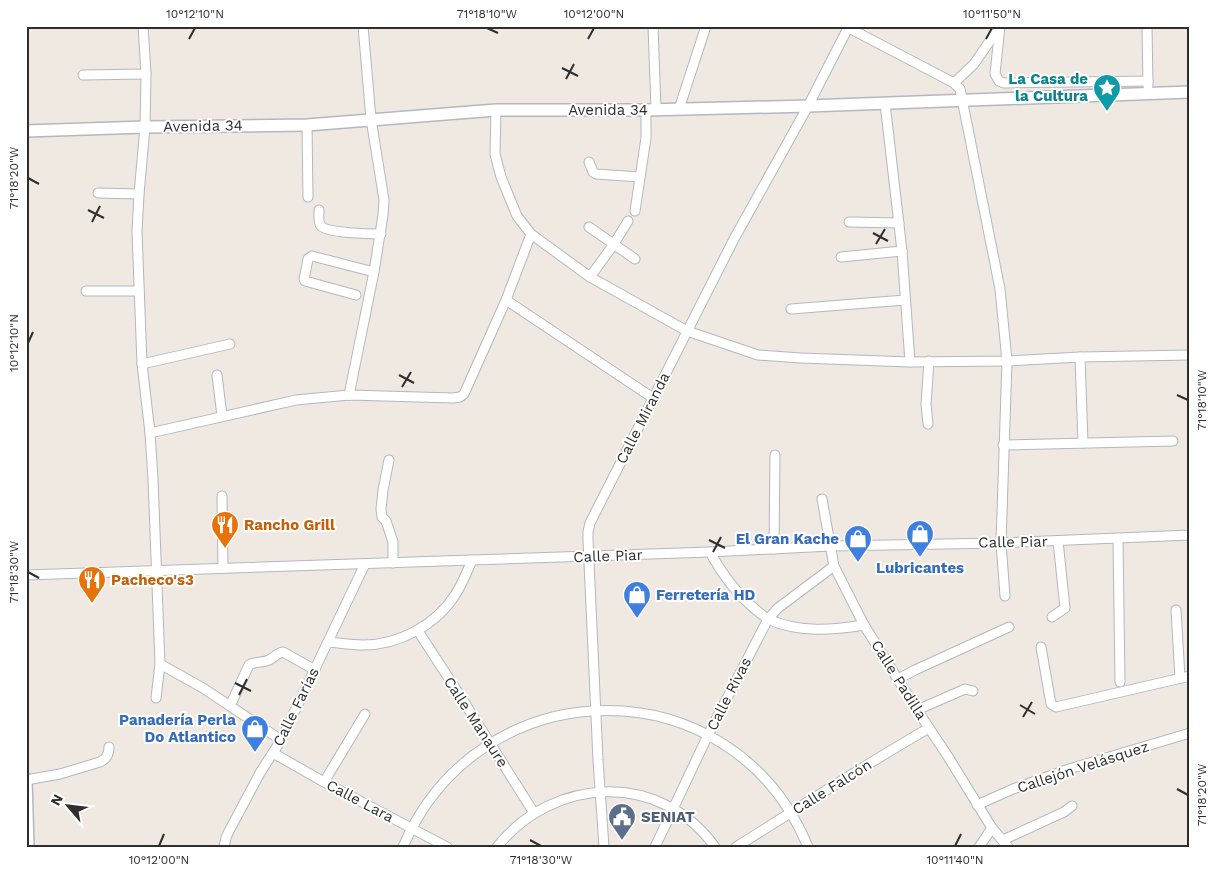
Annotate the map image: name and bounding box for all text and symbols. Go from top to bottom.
text: 10°12'10"N [166,7,224,21]
text: 71°18'10"W [457,7,518,21]
text: 10°12'00"N [564,7,624,21]
text: 10°11'50"N [963,7,1021,21]
place label: La Casa de la Cultura [1008,70,1088,105]
place icon: La Casa de la Cultura [1092,73,1122,112]
street label: Avenida 34 [568,101,648,119]
street label: Avenida 34 [163,116,243,136]
text: 71°18'20"W [7,146,21,209]
text: 10°12'10"N [7,314,21,372]
street label: Calle Miranda [612,369,674,467]
text: 71°18'10"W [1195,369,1209,430]
restaurant icon: Rancho Grill [210,510,240,549]
place label: Rancho Grill [244,516,335,534]
shop icon: Lubricantes [905,519,935,558]
shop icon: El Gran Kache [843,524,873,563]
place label: El Gran Kache [736,530,839,548]
street label: Calle Piar [978,532,1048,552]
text: 71°18'30"W [7,540,21,603]
street label: Calle Piar [573,546,643,566]
place label: Lubricantes [876,559,964,577]
restaurant icon: Pacheco's3 [77,565,107,604]
place label: Pacheco's3 [111,571,194,589]
shop icon: Ferretería HD [622,580,652,619]
place label: Ferretería HD [656,586,756,604]
street label: Calle Padilla [867,637,931,724]
street label: Calle Rivas [703,654,755,734]
street label: Calle Farías [269,665,323,749]
street label: Calle Manaure [440,673,512,771]
place label: Panadería Perla Do Atlantico [119,711,236,746]
shop icon: Panadería Perla Do Atlantico [240,714,270,753]
street label: Callejón Velásquez [1015,737,1151,797]
street label: Calle Falcón [789,756,875,818]
text: 71°18'20"W [1195,763,1209,826]
street label: Calle Lara [323,776,397,826]
north arrow [42,780,92,830]
text: N [47,792,66,808]
public building icon: SENIAT [607,802,637,841]
place label: SENIAT [641,808,695,826]
text: 10°12'00"N [129,853,189,867]
text: 71°18'30"W [510,853,573,867]
text: 10°11'40"N [926,853,984,867]

